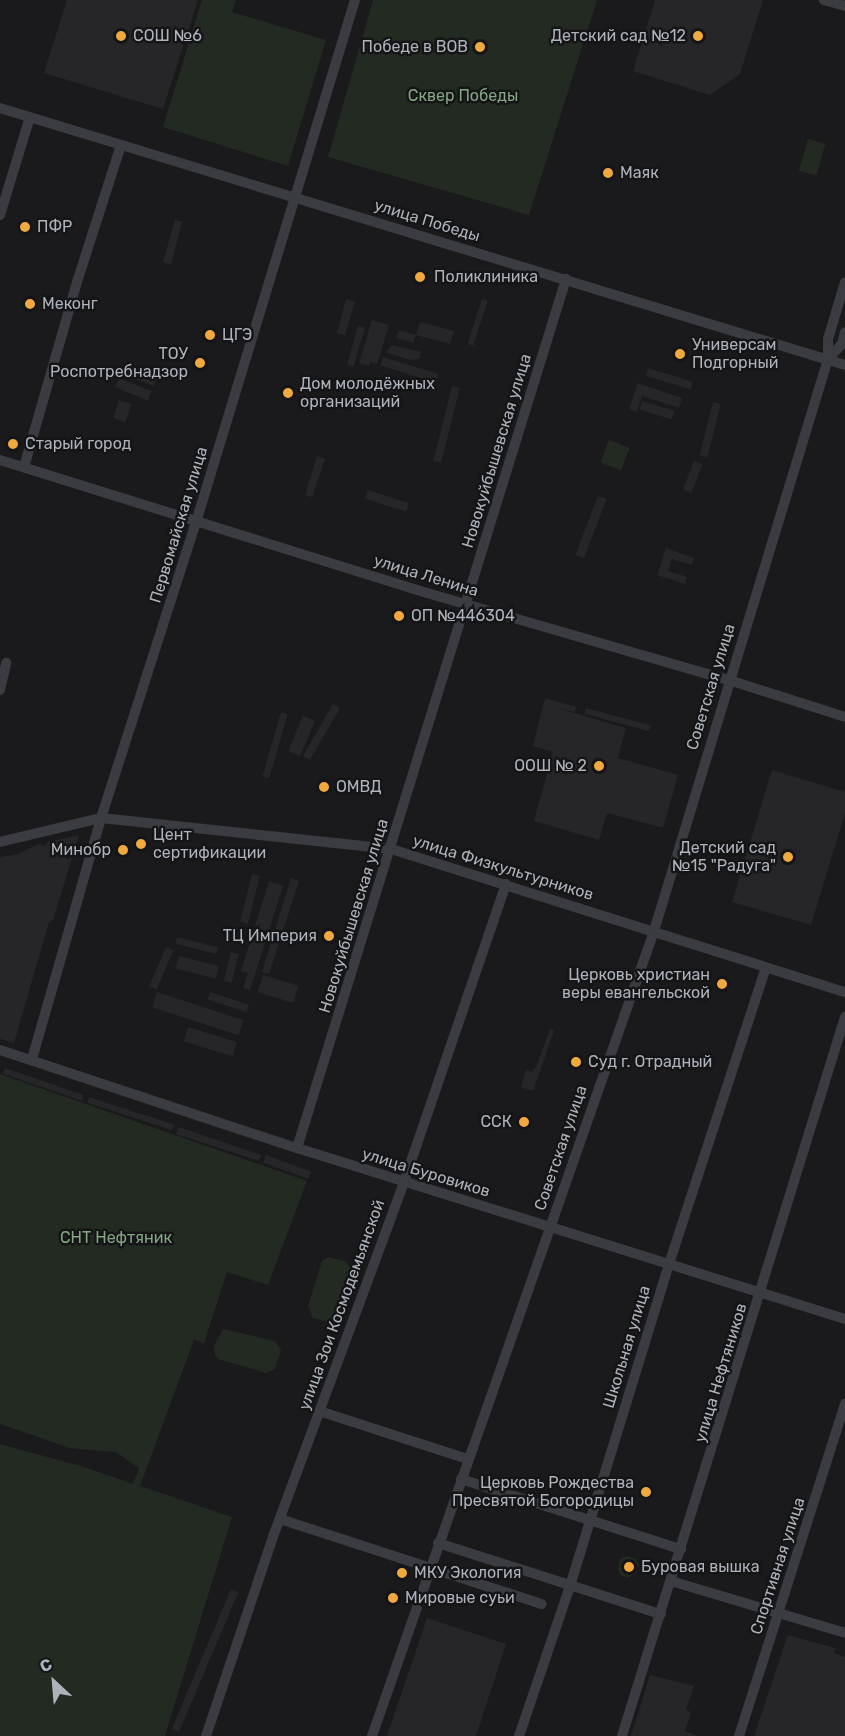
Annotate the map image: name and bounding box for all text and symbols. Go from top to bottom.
place label: СОШ №6 [133,26,202,46]
place label: Детский сад №12 [551,26,686,46]
marker: СОШ №6 [114,29,128,43]
marker: Детский сад №12 [691,29,705,43]
place label: Победе в ВОВ [362,37,468,57]
marker: Победе в ВОВ [473,40,487,54]
park label: Сквер Победы [408,86,518,106]
place label: Маяк [620,163,659,183]
marker: Маяк [601,166,615,180]
street label: улица Победы [372,196,482,246]
place label: ПФР [37,217,72,237]
marker: ПФР [18,220,32,234]
place label: Поликлиника [434,267,538,287]
marker: Поликлиника [411,268,429,286]
place label: Меконг [42,294,98,314]
marker: Меконг [23,297,37,311]
place label: ЦГЭ [222,325,252,345]
marker: ЦГЭ [203,328,217,342]
place label: Универсам Подгорный [692,335,778,373]
place label: ТОУ Роспотребнадзор [50,344,188,382]
marker: Универсам Подгорный [673,347,687,361]
street label: Новокуйбышевская улица [458,352,536,550]
marker: ТОУ Роспотребнадзор [193,356,207,370]
place label: Дом молодёжных организаций [300,374,435,412]
marker: Дом молодёжных организаций [281,386,295,400]
place label: Старый город [25,434,131,454]
marker: Старый город [6,437,20,451]
street label: Первомайская улица [146,445,212,605]
street label: улица Ленина [371,551,481,601]
place label: ОП №446304 [411,606,515,626]
marker: ОП №446304 [392,609,406,623]
street label: Советская улица [683,622,739,752]
place label: ООШ № 2 [514,756,587,776]
marker: ООШ № 2 [592,759,606,773]
place label: ОМВД [336,777,382,797]
marker: ОМВД [317,780,331,794]
street label: Новокуйбышевская улица [315,817,393,1015]
place label: Цент сертификации [153,825,266,863]
street label: улица Физкультурников [410,831,596,905]
marker: Цент сертификации [134,837,148,851]
place label: Детский сад №15 "Радуга" [672,838,776,876]
place label: Минобр [51,840,111,860]
marker: Минобр [116,843,130,857]
marker: Детский сад №15 "Радуга" [781,850,795,864]
place label: ТЦ Империя [223,926,317,946]
marker: ТЦ Империя [322,929,336,943]
place label: Церковь христиан веры евангельской [562,965,710,1003]
marker: Церковь христиан веры евангельской [715,977,729,991]
place label: Суд г. Отрадный [588,1052,712,1072]
marker: Суд г. Отрадный [569,1055,583,1069]
street label: Советская улица [531,1083,591,1213]
place label: ССК [480,1112,512,1132]
marker: ССК [517,1115,531,1129]
street label: улица Буровиков [360,1144,492,1202]
street label: улица Зои Космодемьянской [295,1197,389,1413]
park label: СНТ Нефтяник [60,1228,172,1248]
street label: Школьная улица [599,1283,655,1411]
street label: улица Нефтяников [691,1301,751,1445]
place label: Церковь Рождества Пресвятой Богородицы [452,1473,634,1511]
marker: Церковь Рождества Пресвятой Богородицы [639,1485,653,1499]
street label: Спортивная улица [747,1495,809,1637]
place label: Буровая вышка [641,1557,759,1577]
marker: Буровая вышка [622,1560,636,1574]
place label: МКУ Экология [414,1563,522,1583]
marker: МКУ Экология [395,1566,409,1580]
place label: Мировые суьи [405,1588,515,1608]
marker: Мировые суьи [386,1591,400,1605]
north arrow [24,1652,84,1712]
text: С [37,1654,55,1676]

